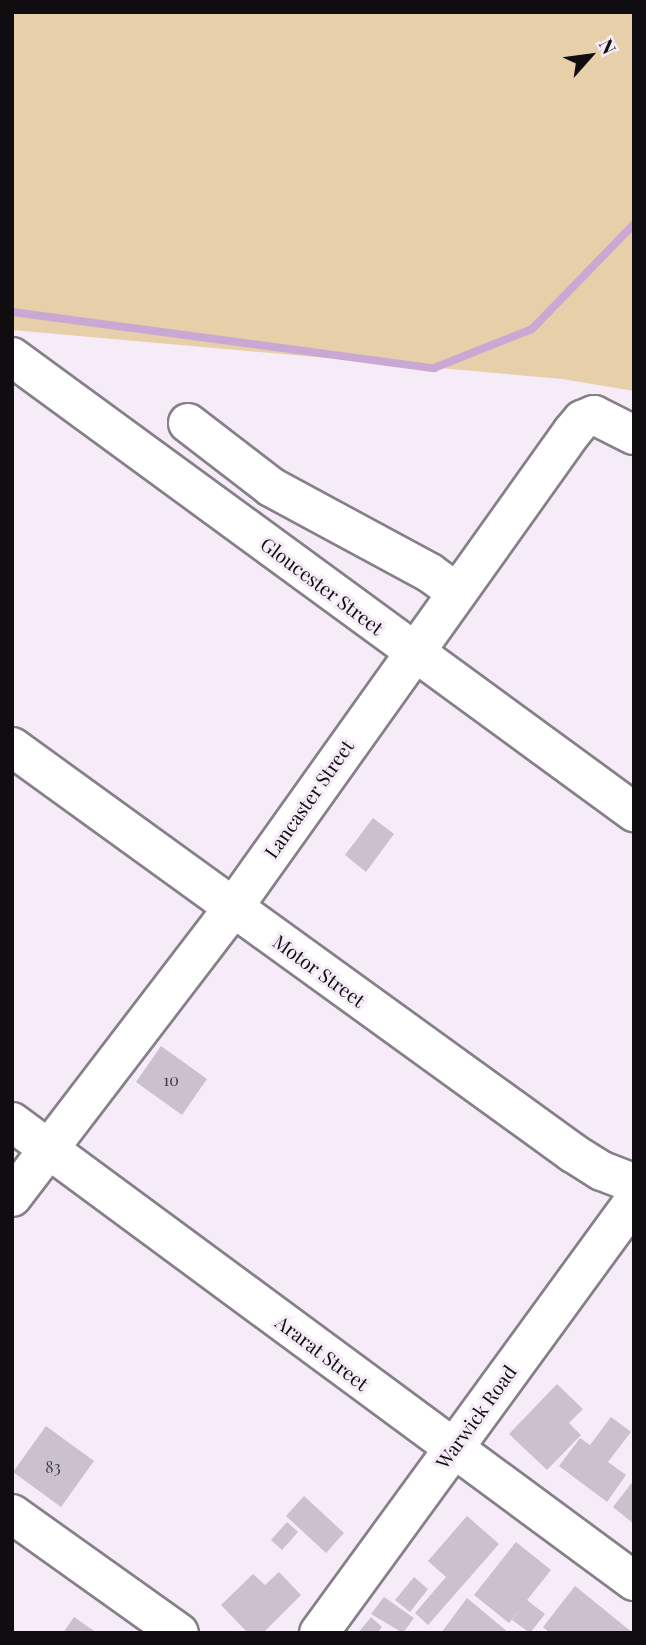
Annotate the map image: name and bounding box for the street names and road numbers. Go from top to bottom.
street label: Gloucester Street [256,532,388,640]
street label: Lancaster Street [260,735,358,863]
street label: Motor Street [269,930,369,1012]
street label: Ararat Street [271,1311,373,1395]
street label: Warwick Road [431,1361,521,1473]

